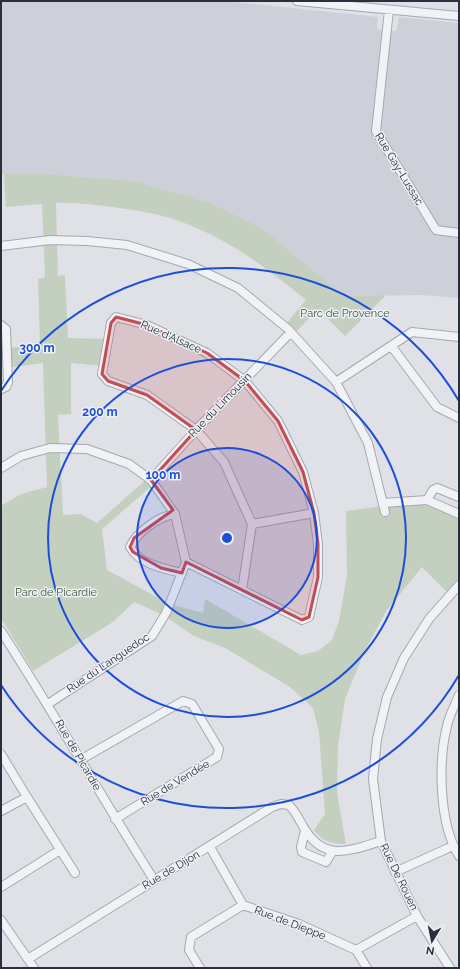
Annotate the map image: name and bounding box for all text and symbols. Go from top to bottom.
street label: Rue Gay-Lussac [372,130,426,208]
park label: Parc de Provence [300,307,390,320]
street label: Rue d'Alsace [138,318,204,356]
text: 300 m [19,341,55,355]
street label: Rue du Limousin [186,370,254,440]
text: 200 m [82,405,118,419]
text: 100 m [146,468,180,482]
centre of rings [220,531,234,545]
park label: Parc de Picardie [15,586,98,599]
street label: Rue du Languedoc [64,630,152,696]
street label: Rue de Picardie [52,717,104,793]
street label: Rue de Vendée [138,757,212,809]
street label: Rue De Rouen [377,841,421,913]
street label: Rue de Dijon [140,848,202,892]
street label: Rue de Dieppe [252,903,328,943]
north arrow [412,921,452,961]
text: N [425,943,436,957]

